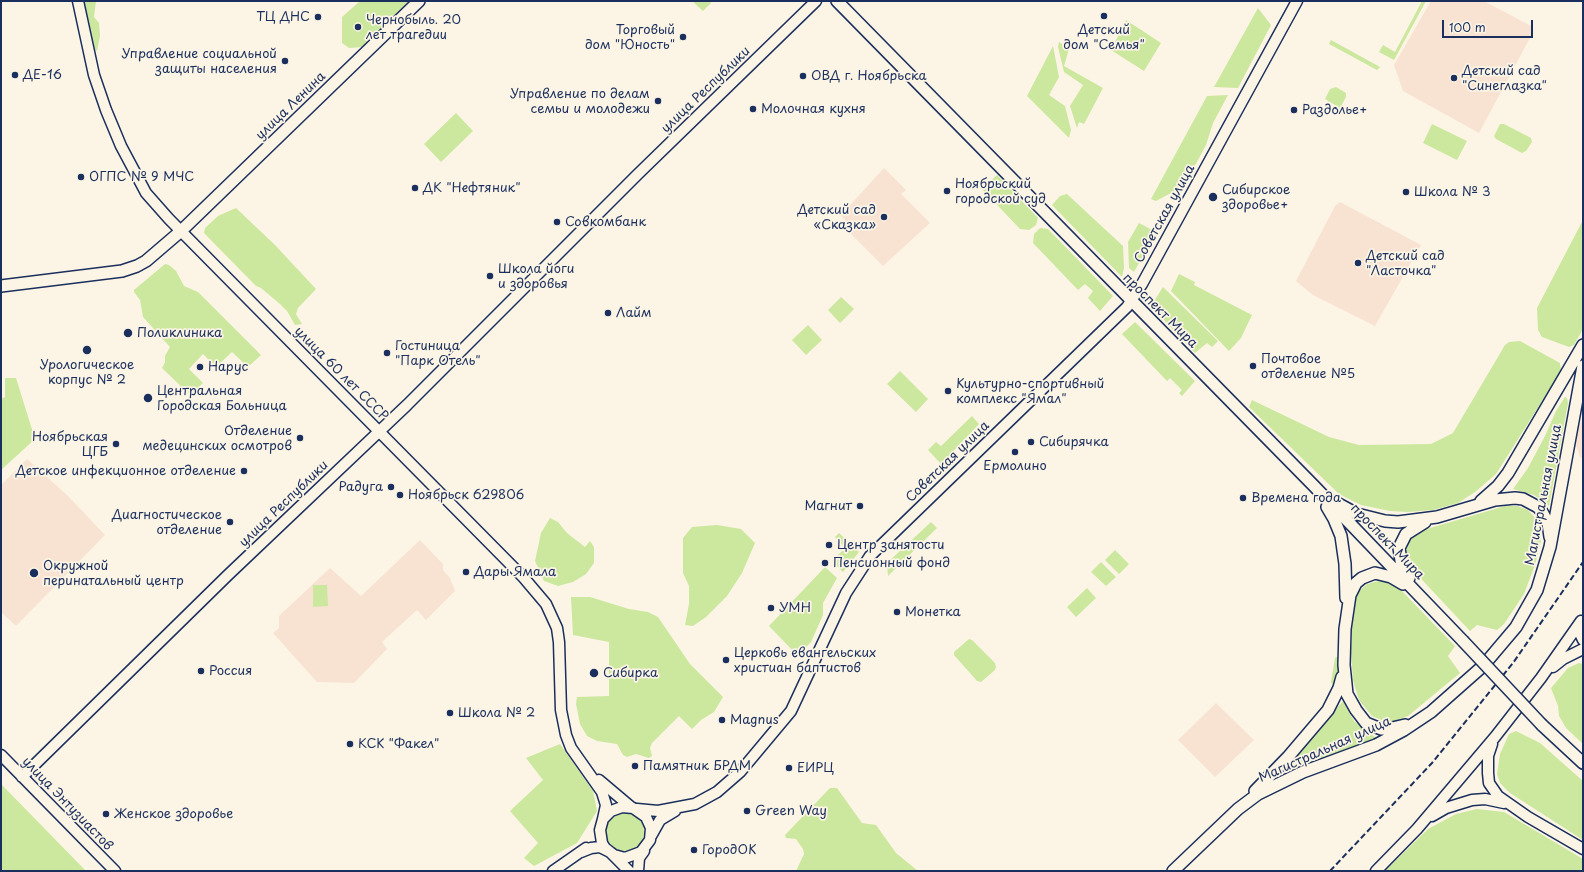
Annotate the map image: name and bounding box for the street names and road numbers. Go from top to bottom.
street label: улица Республики [658,44,754,136]
street label: улица Ленина [253,69,329,143]
street label: Советская улица [1132,162,1198,266]
street label: проспект Мира [1119,270,1201,352]
street label: улица 60 лет СССР [291,324,391,424]
street label: Советская улица [903,418,993,506]
street label: Магистральная улица [1523,423,1565,567]
street label: улица Республики [236,458,332,550]
street label: проспект Мира [1347,501,1427,583]
street label: Магистральная улица [1256,714,1394,786]
street label: улица Энтузиастов [18,754,116,854]

